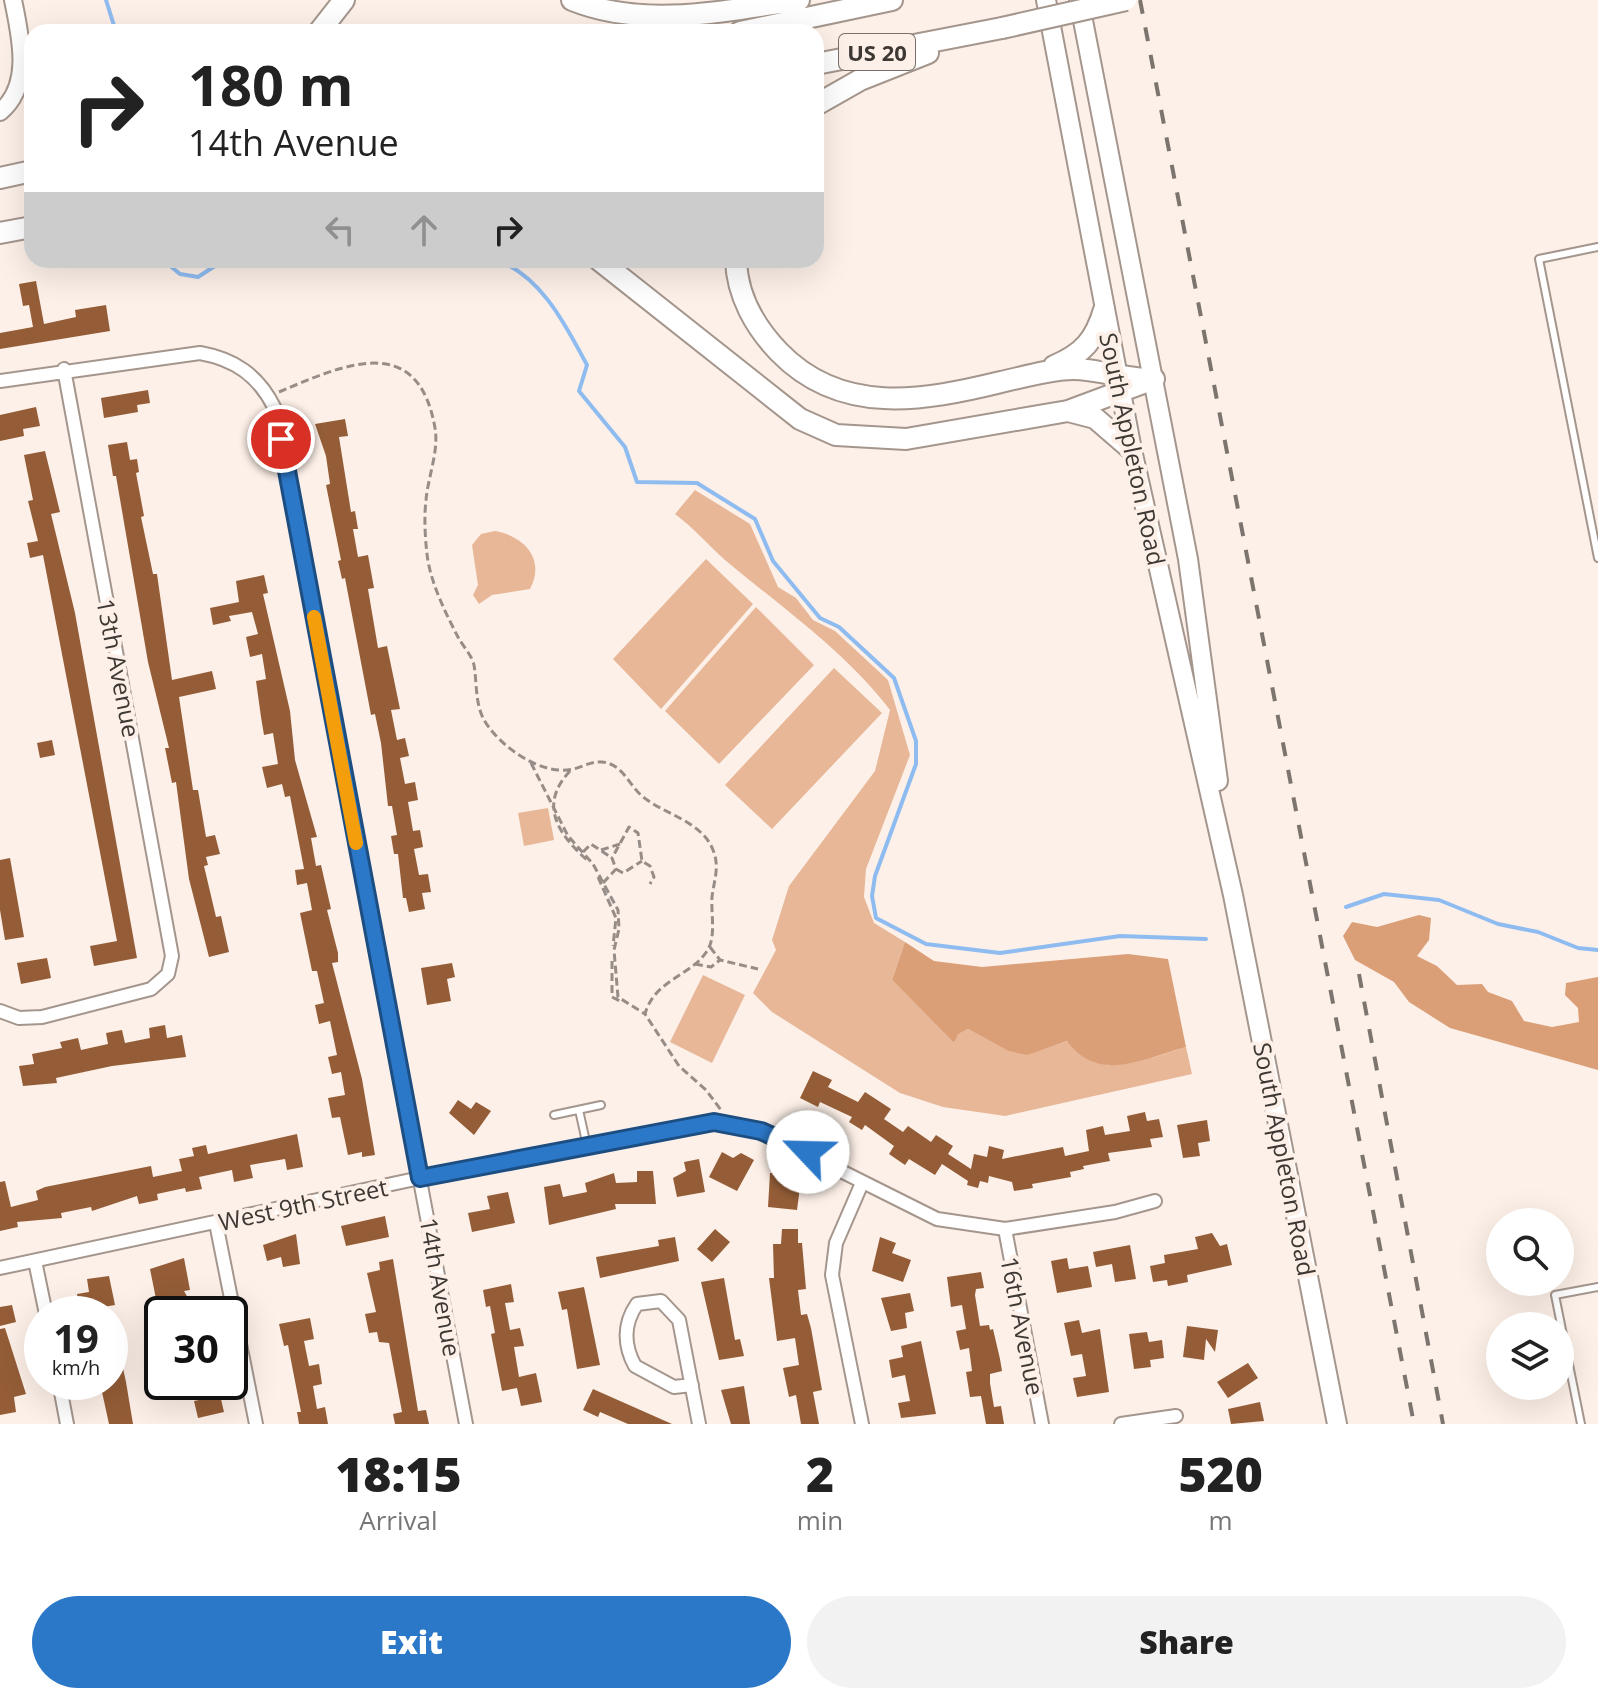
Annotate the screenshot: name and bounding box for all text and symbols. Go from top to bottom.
road number: US 20 [839,34,915,70]
text: 180 m [188,46,354,122]
icon: right [56,56,160,160]
text: 14th Avenue [188,118,399,167]
icon: left [318,208,362,252]
icon: ahead [402,208,446,252]
icon: right [486,208,530,252]
street label: South Appleton Road [1092,330,1174,568]
pin [247,405,315,473]
icon: arrive [259,417,303,461]
street label: 13th Avenue [89,596,149,740]
street label: South Appleton Road [1246,1039,1324,1279]
position arrow [766,1110,850,1194]
street label: West 9th Street [215,1170,391,1238]
map controls [1486,1208,1574,1400]
button: search [1486,1208,1574,1296]
street label: 14th Avenue [413,1215,469,1359]
street label: 16th Avenue [993,1254,1053,1398]
speed limit sign: 30 [144,1296,248,1400]
text: 19 [53,1310,99,1365]
button: layers [1486,1312,1574,1400]
text: km/h [52,1354,100,1381]
text: 18:15 [335,1441,462,1506]
text: 2 [806,1441,834,1506]
text: 520 [1178,1441,1263,1506]
text: Arrival [359,1502,437,1538]
text: min [797,1502,843,1538]
text: m [1209,1502,1233,1538]
button: Exit [32,1596,791,1688]
button: Share [807,1596,1566,1688]

